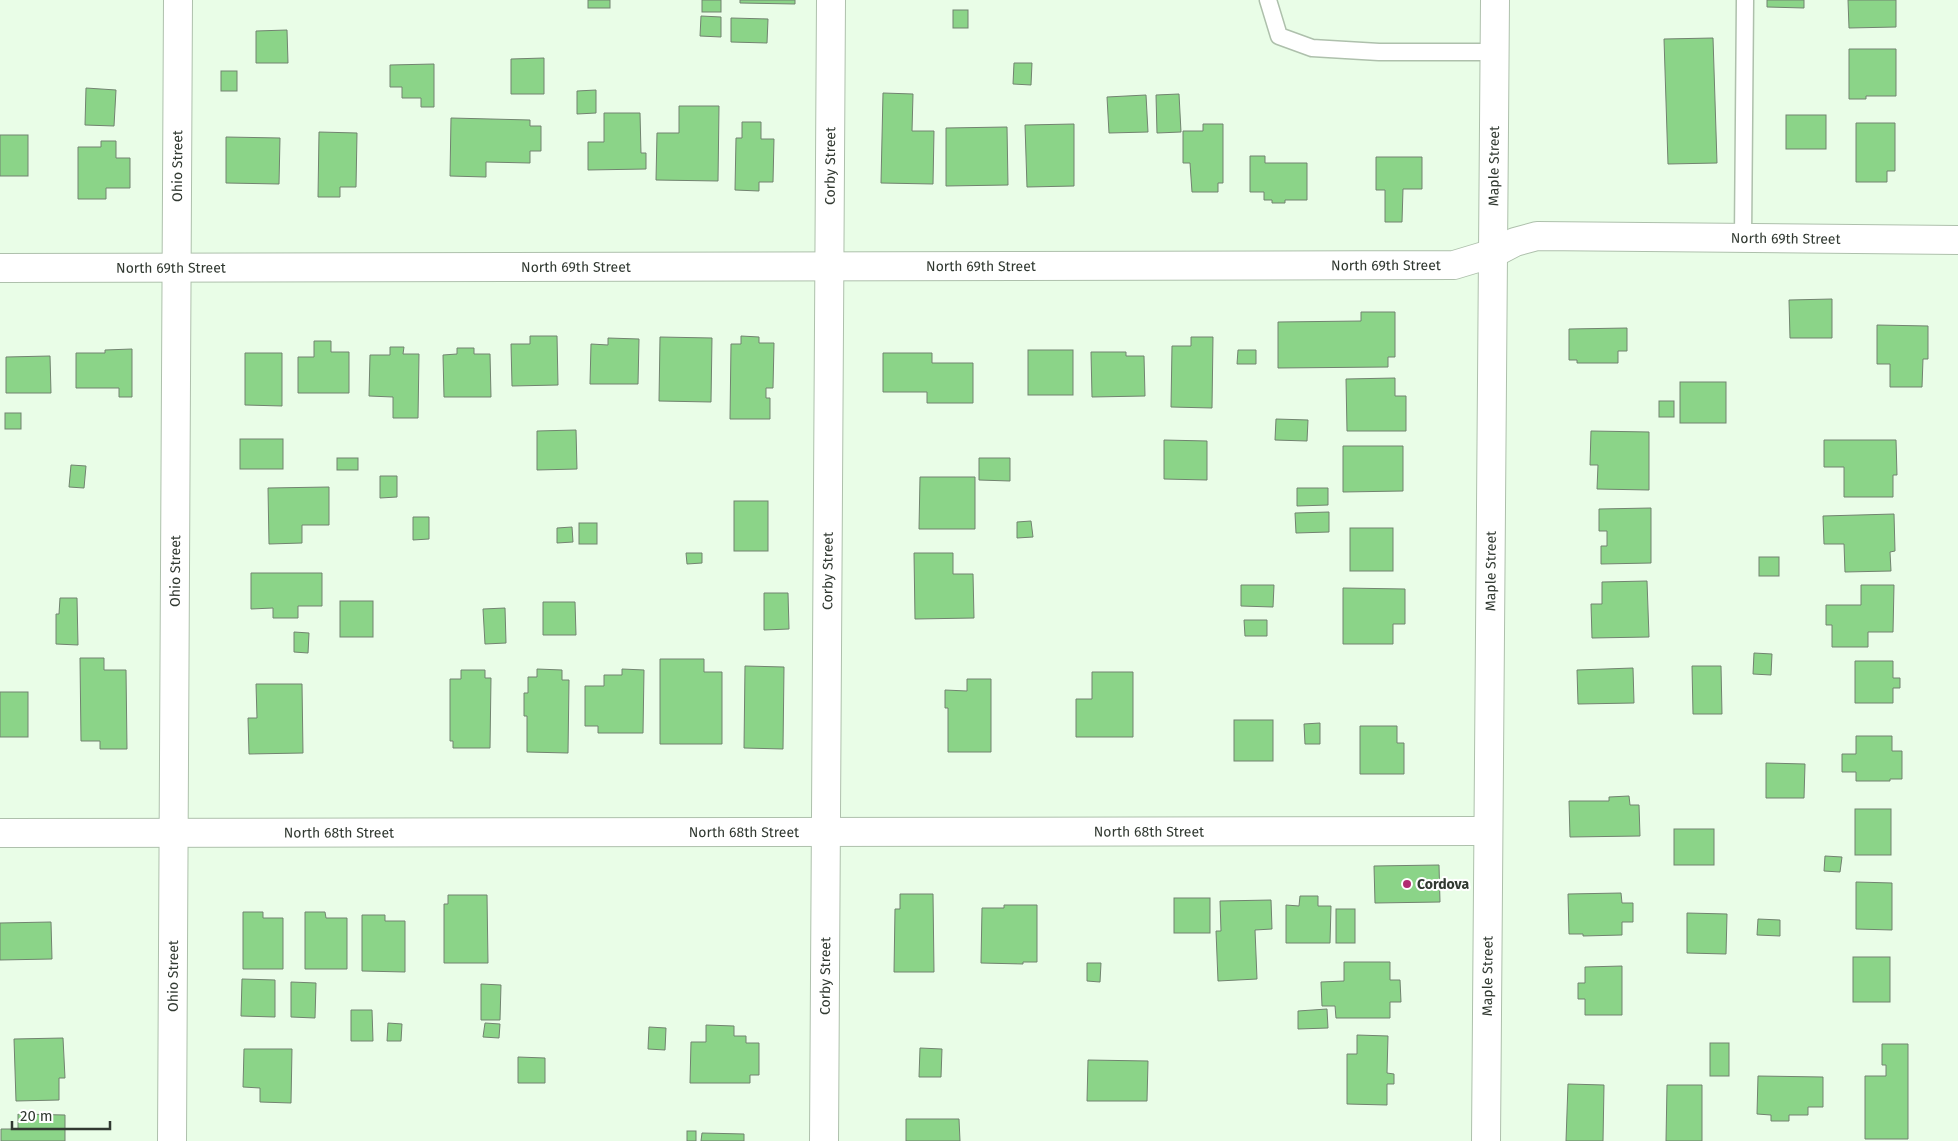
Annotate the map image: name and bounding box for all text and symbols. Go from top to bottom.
street label: Maple Street [1485,125,1503,206]
street label: Corby Street [822,126,839,205]
street label: Ohio Street [169,129,186,202]
street label: North 69th Street [1731,230,1842,248]
street label: North 69th Street [1331,257,1442,274]
street label: North 69th Street [926,258,1037,275]
street label: North 69th Street [521,259,632,276]
street label: North 69th Street [116,260,227,277]
street label: Maple Street [1482,530,1500,611]
street label: Corby Street [819,531,837,610]
street label: Ohio Street [167,534,184,607]
street label: North 68th Street [1094,823,1205,841]
street label: North 68th Street [284,824,395,842]
street label: North 68th Street [689,824,800,841]
place label: Cordova [1417,876,1469,893]
marker: Cordova [1401,878,1413,890]
street label: Maple Street [1479,935,1497,1016]
street label: Corby Street [817,936,834,1015]
street label: Ohio Street [165,939,182,1012]
scale bar [12,1098,110,1130]
text: 20 m [20,1107,53,1125]

